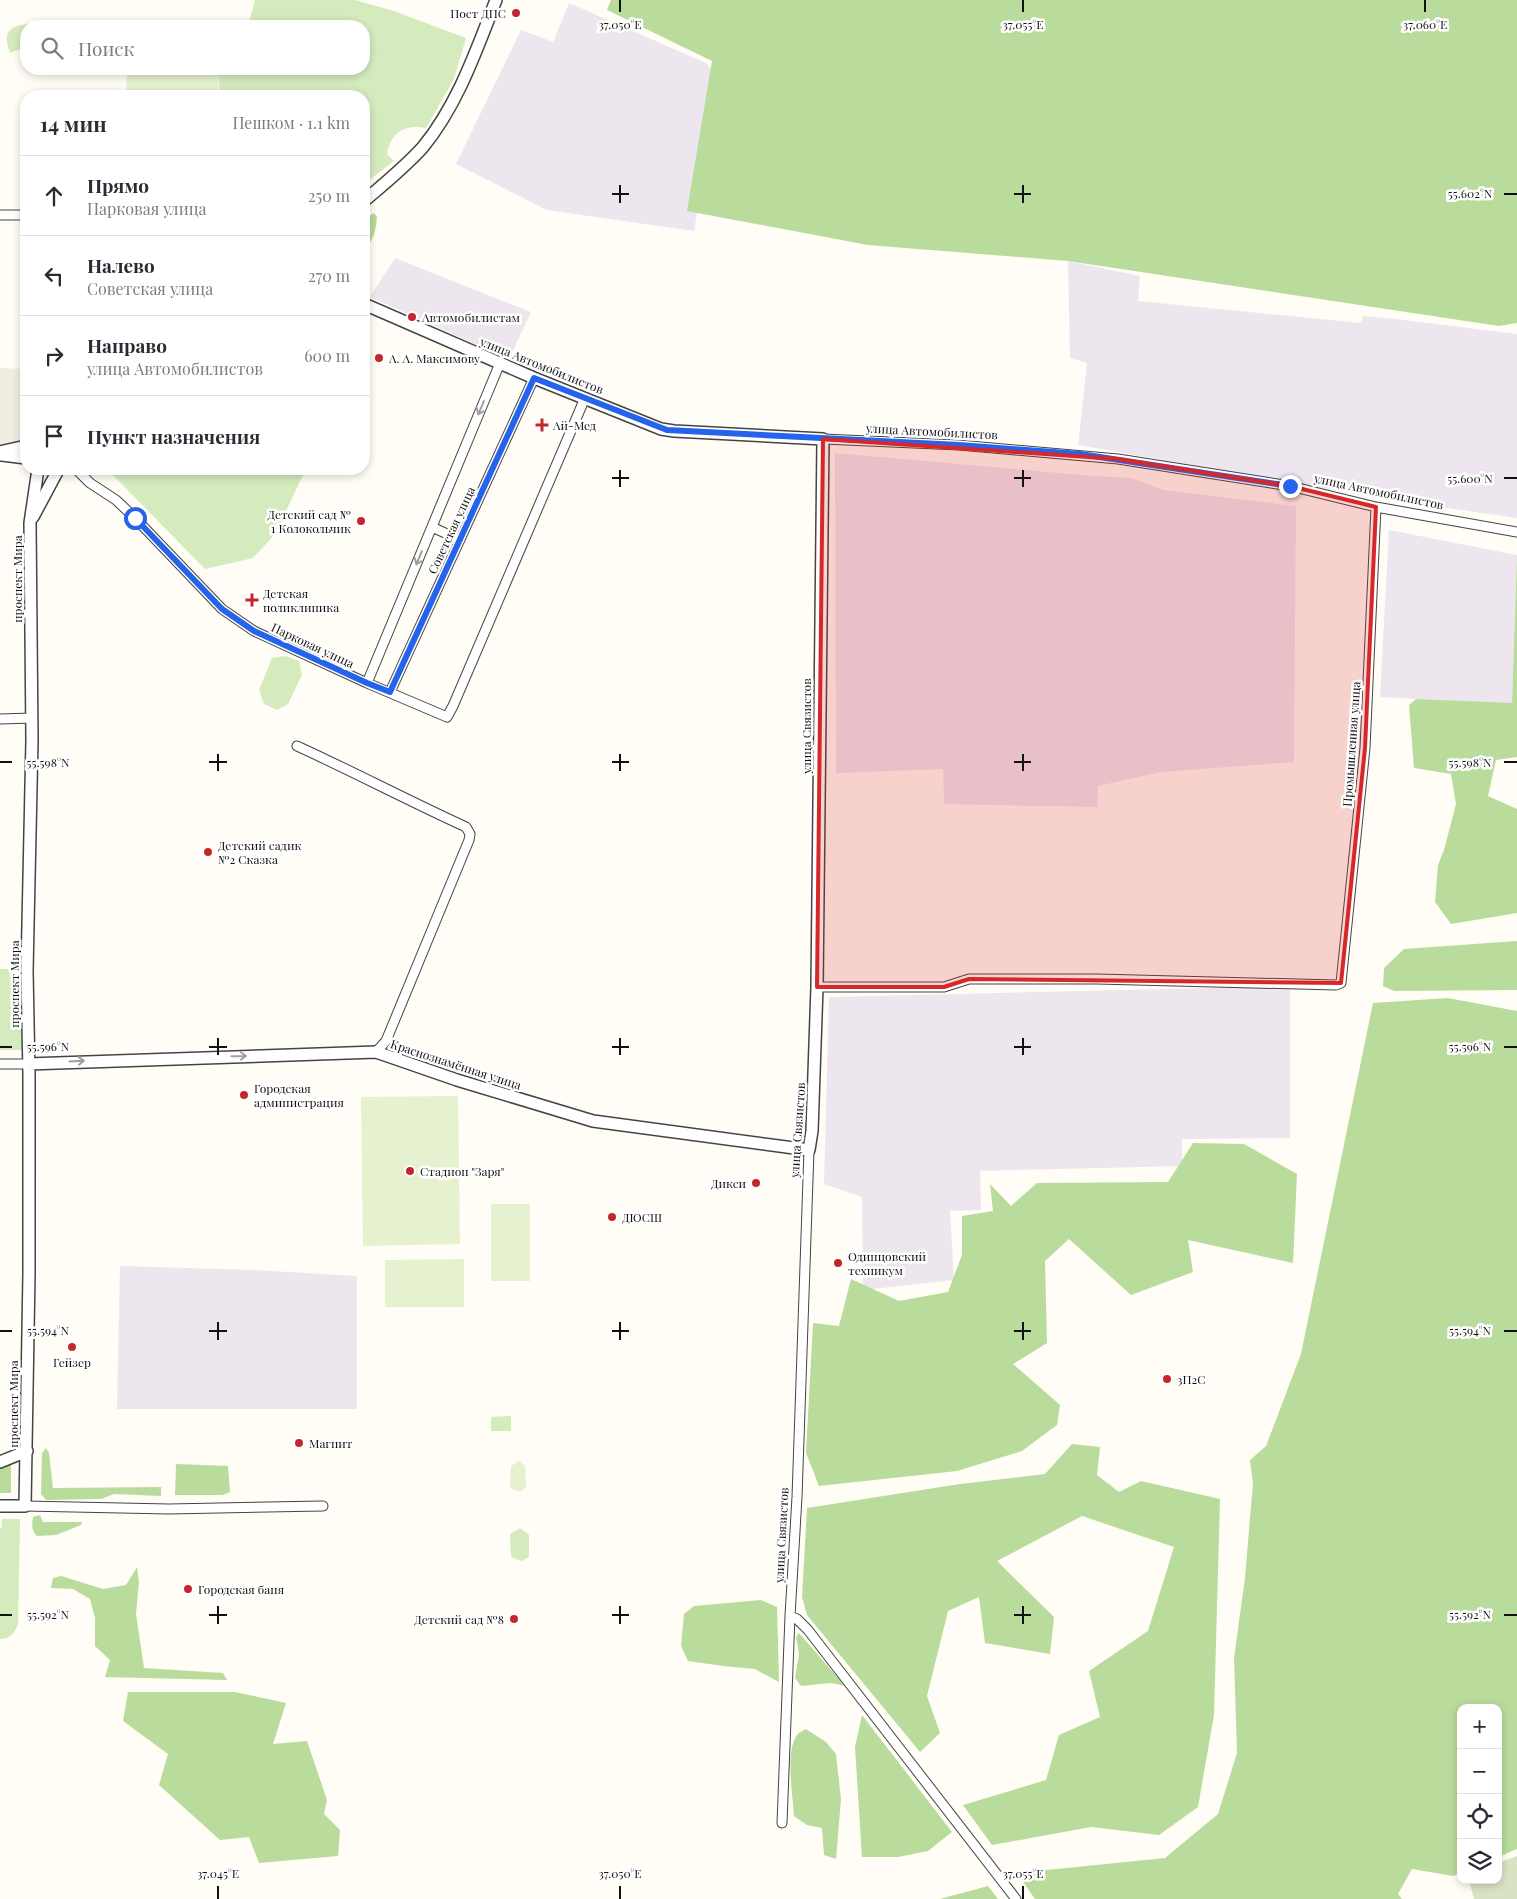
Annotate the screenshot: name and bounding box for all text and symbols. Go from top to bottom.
place label: Пост ДПС [450,5,506,21]
marker: Пост ДПС [510,7,522,19]
text: 37.050°E [598,16,642,32]
text: 37.055°E [1002,16,1044,32]
text: 37.060°E [1403,16,1447,32]
search box [20,20,370,75]
icon: search [38,34,66,62]
text: Поиск [78,35,134,61]
text: 14 мин [40,109,107,137]
text: Пешком · 1.1 km [232,112,350,133]
text: Прямо [87,172,149,198]
icon: ahead [40,182,68,210]
text: 250 m [308,185,350,206]
text: 55.602°N [1448,185,1493,201]
text: Парковая улица [87,198,206,219]
text: Налево [87,252,155,278]
icon: left [40,262,68,290]
text: 270 m [308,265,350,286]
text: Советская улица [87,278,213,299]
place label: Автомобилистам [421,309,520,325]
marker: Автомобилистам [406,311,418,323]
text: Направо [87,332,167,358]
street label: улица Автомобилистов [477,332,607,397]
icon: right [40,342,68,370]
text: 600 m [304,345,350,366]
place label: А. А. Максимову [388,350,480,366]
marker: А. А. Максимову [373,352,385,364]
text: улица Автомобилистов [87,358,263,379]
one-way arrow [476,400,486,415]
place label: Ай-Мед [552,417,597,433]
marker: Ай-Мед [535,418,549,432]
street label: улица Автомобилистов [865,420,999,442]
icon: arrive [40,422,68,450]
text: Пункт назначения [87,423,260,449]
street label: улица Автомобилистов [1312,469,1446,513]
text: 55.600°N [1447,470,1493,486]
route end [1279,475,1302,498]
street label: Советская улица [424,484,478,576]
place label: Детский сад № 1 Колокольчик [268,506,351,536]
route start [124,507,147,530]
marker: Детский сад № 1 Колокольчик [355,515,367,527]
street label: проспект Мира [9,535,25,623]
one-way arrow [413,550,423,565]
place label: Детская поликлиника [263,585,339,615]
marker: Детская поликлиника [245,593,259,607]
street label: Парковая улица [269,619,357,671]
street label: улица Связистов [798,678,814,775]
street label: Промышленная улица [1339,681,1363,807]
text: 55.598°N [27,754,70,770]
text: 55.598°N [1449,754,1492,770]
place label: Детский садик №2 Сказка [218,837,301,867]
marker: Детский садик №2 Сказка [202,846,214,858]
street label: проспект Мира [6,940,22,1028]
street label: Краснознамённая улица [389,1035,523,1093]
text: 55.596°N [27,1038,70,1054]
text: 55.596°N [1449,1038,1492,1054]
one-way arrow [230,1051,247,1061]
one-way arrow [68,1057,84,1066]
place label: Городская администрация [254,1080,344,1110]
street label: улица Связистов [786,1081,808,1179]
marker: Городская администрация [238,1089,250,1101]
place label: Стадион "Заря" [420,1163,504,1179]
marker: Стадион "Заря" [404,1165,416,1177]
place label: Дикси [711,1175,746,1191]
marker: Дикси [750,1177,762,1189]
place label: ДЮСШ [622,1209,662,1225]
marker: ДЮСШ [606,1211,618,1223]
place label: Одинцовский техникум [848,1248,926,1278]
marker: Одинцовский техникум [832,1257,844,1269]
text: 55.594°N [27,1322,70,1338]
text: 55.594°N [1449,1322,1492,1338]
marker: Гейзер [66,1341,78,1353]
place label: Гейзер [53,1354,91,1370]
street label: проспект Мира [5,1360,21,1448]
place label: 3П2С [1177,1371,1206,1387]
marker: 3П2С [1161,1373,1173,1385]
place label: Магнит [309,1435,353,1451]
marker: Магнит [293,1437,305,1449]
street label: улица Связистов [770,1487,792,1584]
place label: Городская баня [198,1581,285,1597]
marker: Городская баня [182,1583,194,1595]
text: 55.592°N [27,1606,70,1622]
text: 55.592°N [1449,1606,1492,1622]
place label: Детский сад №8 [414,1611,504,1627]
marker: Детский сад №8 [508,1613,520,1625]
map controls [1457,1704,1502,1884]
button: + [1457,1704,1502,1749]
button: − [1457,1749,1502,1794]
button: locate [1457,1794,1502,1839]
button: layers [1457,1839,1502,1884]
text: 37.045°E [197,1865,239,1881]
text: 37.050°E [598,1865,642,1881]
text: 37.055°E [1002,1865,1044,1881]

